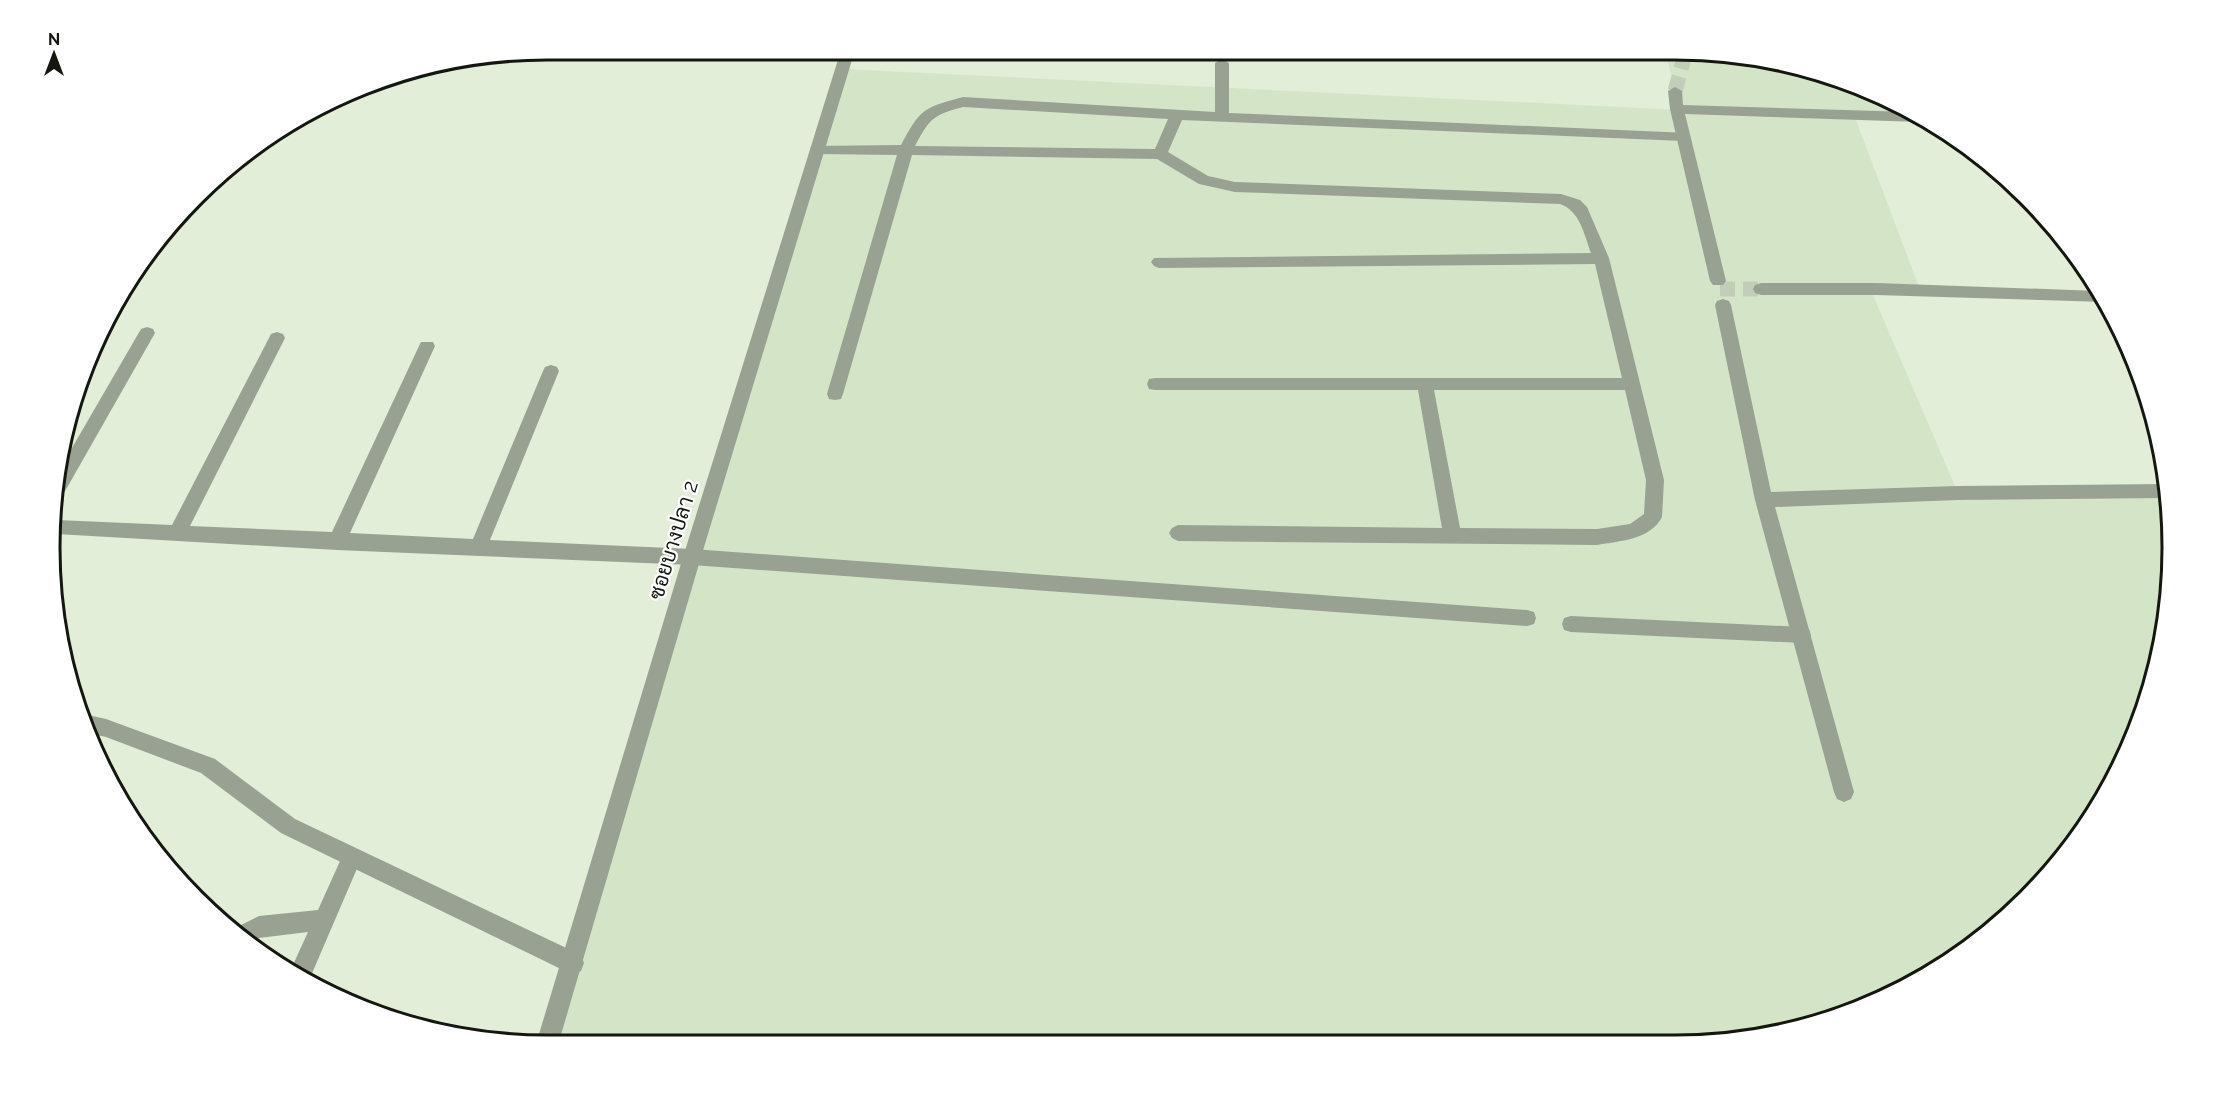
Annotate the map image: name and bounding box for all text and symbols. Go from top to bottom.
north arrow [24,24,84,84]
text: N [48,30,60,49]
street label: ซอยบางปลา 2 [643,478,703,602]

